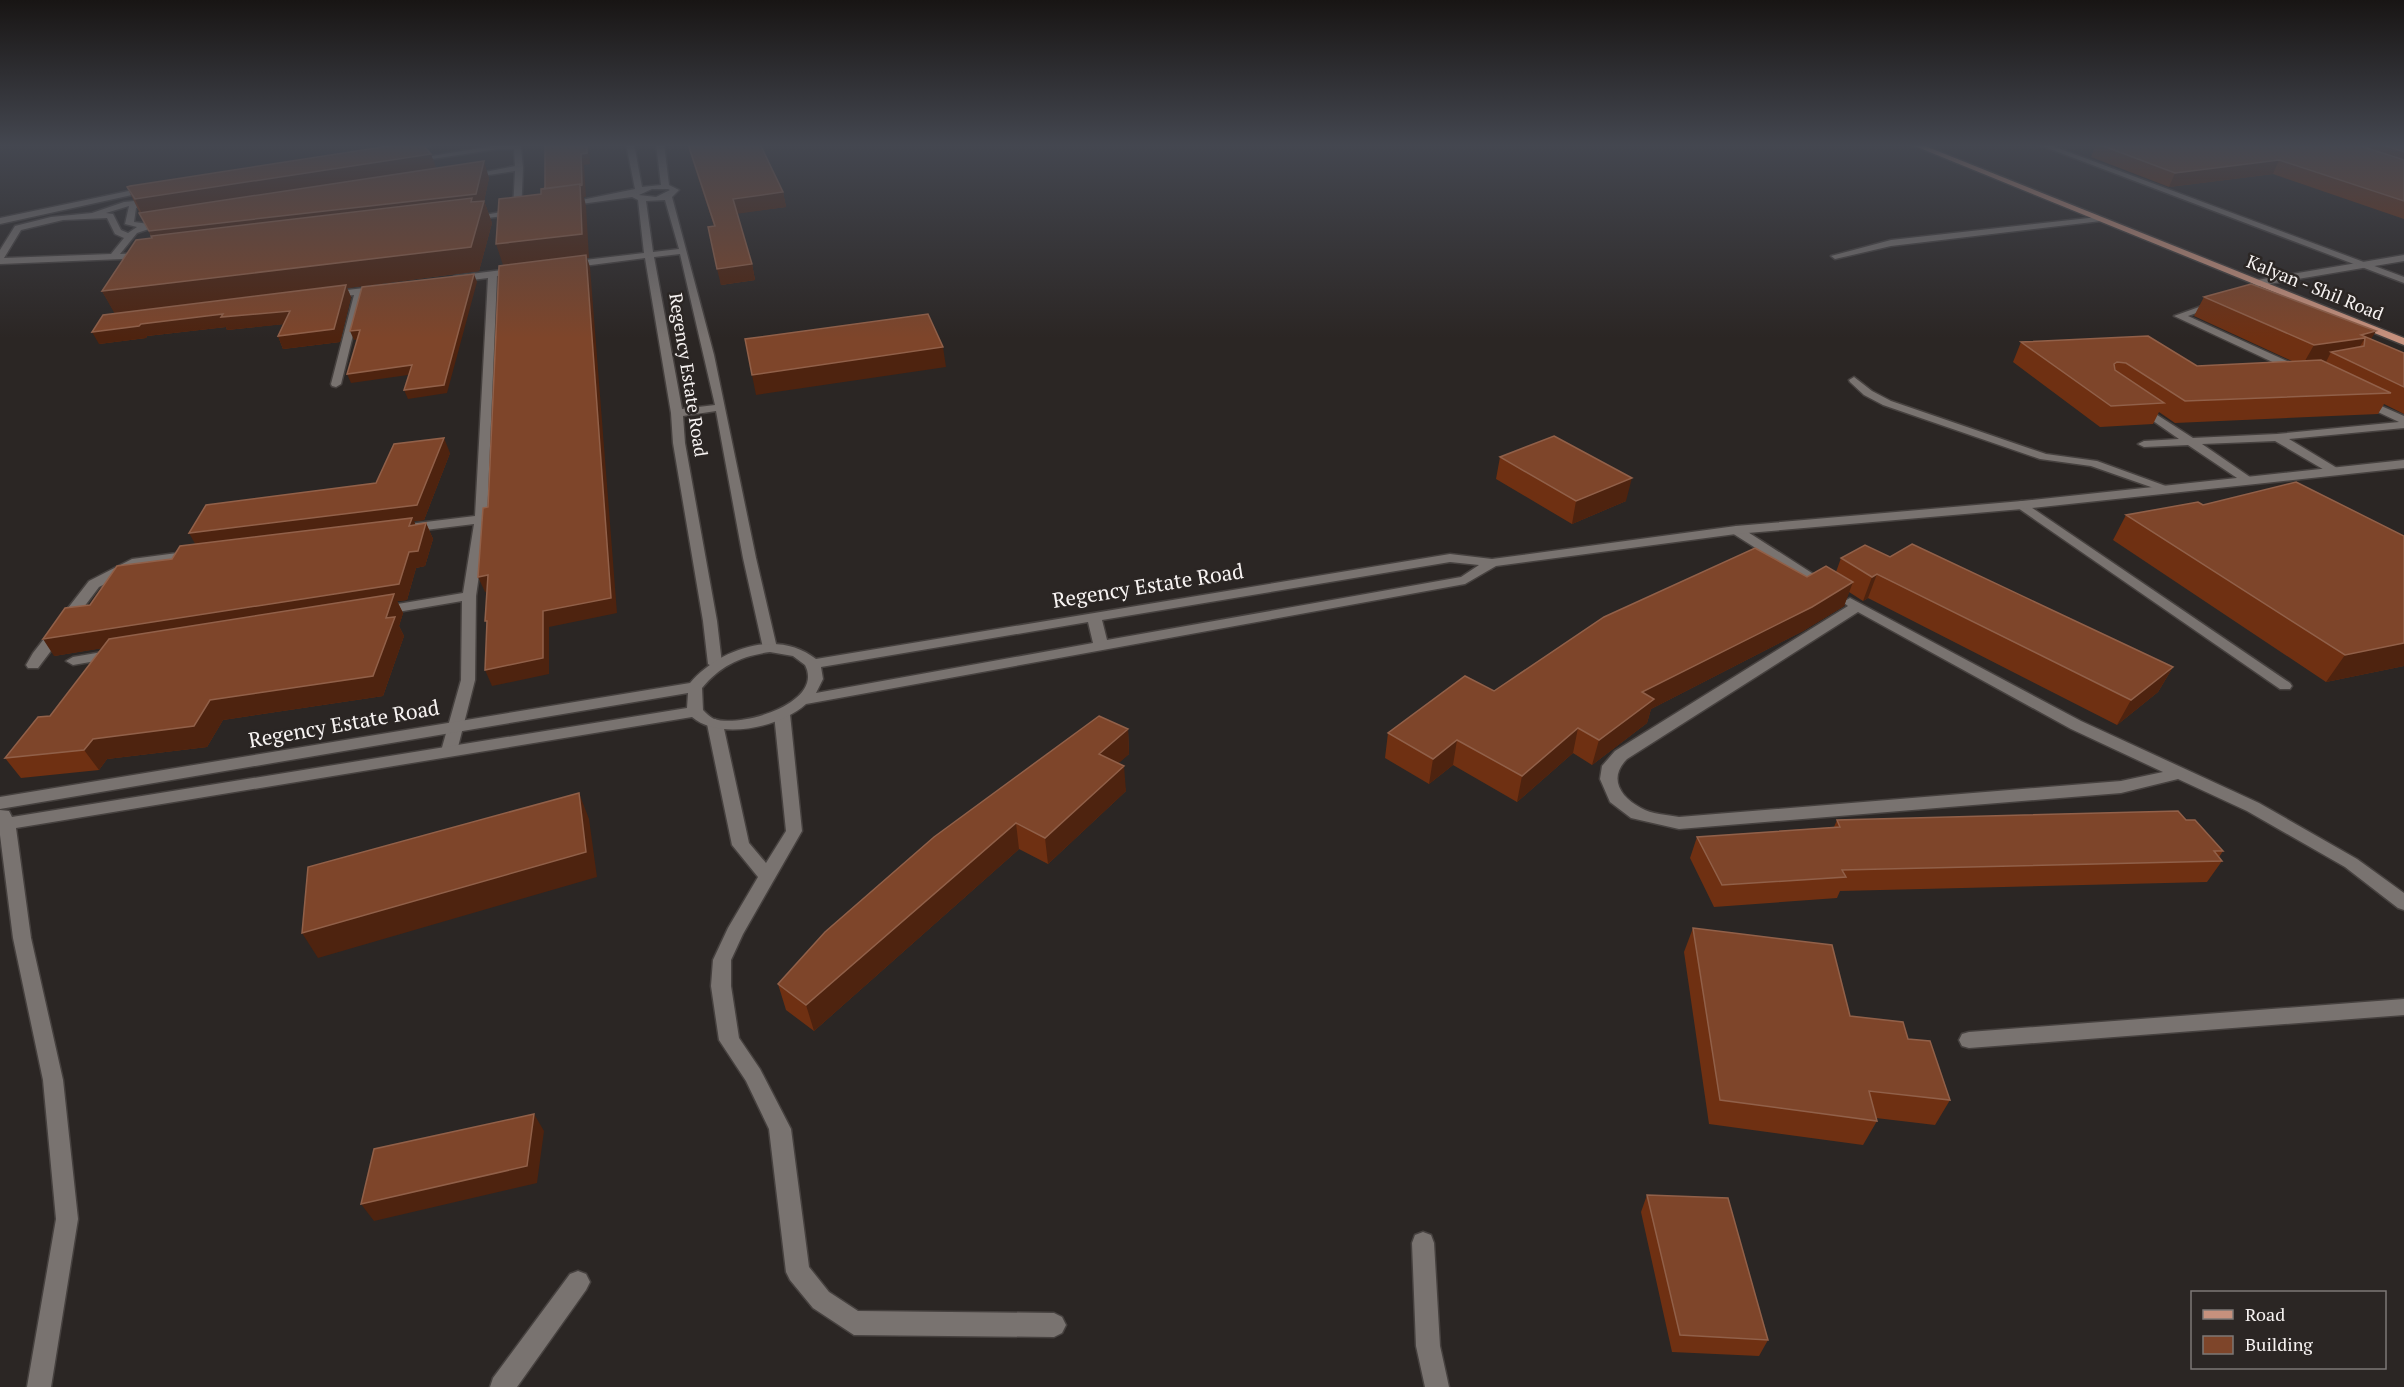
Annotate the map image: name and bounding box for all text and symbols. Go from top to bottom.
street label: Kalyan - Shil Road [2243,249,2387,325]
street label: Regency Estate Road [664,291,714,458]
street label: Regency Estate Road [1050,556,1246,614]
street label: Regency Estate Road [246,692,442,754]
legend [2191,1291,2386,1369]
text: Road [2245,1302,2285,1326]
text: Building [2245,1332,2313,1356]

